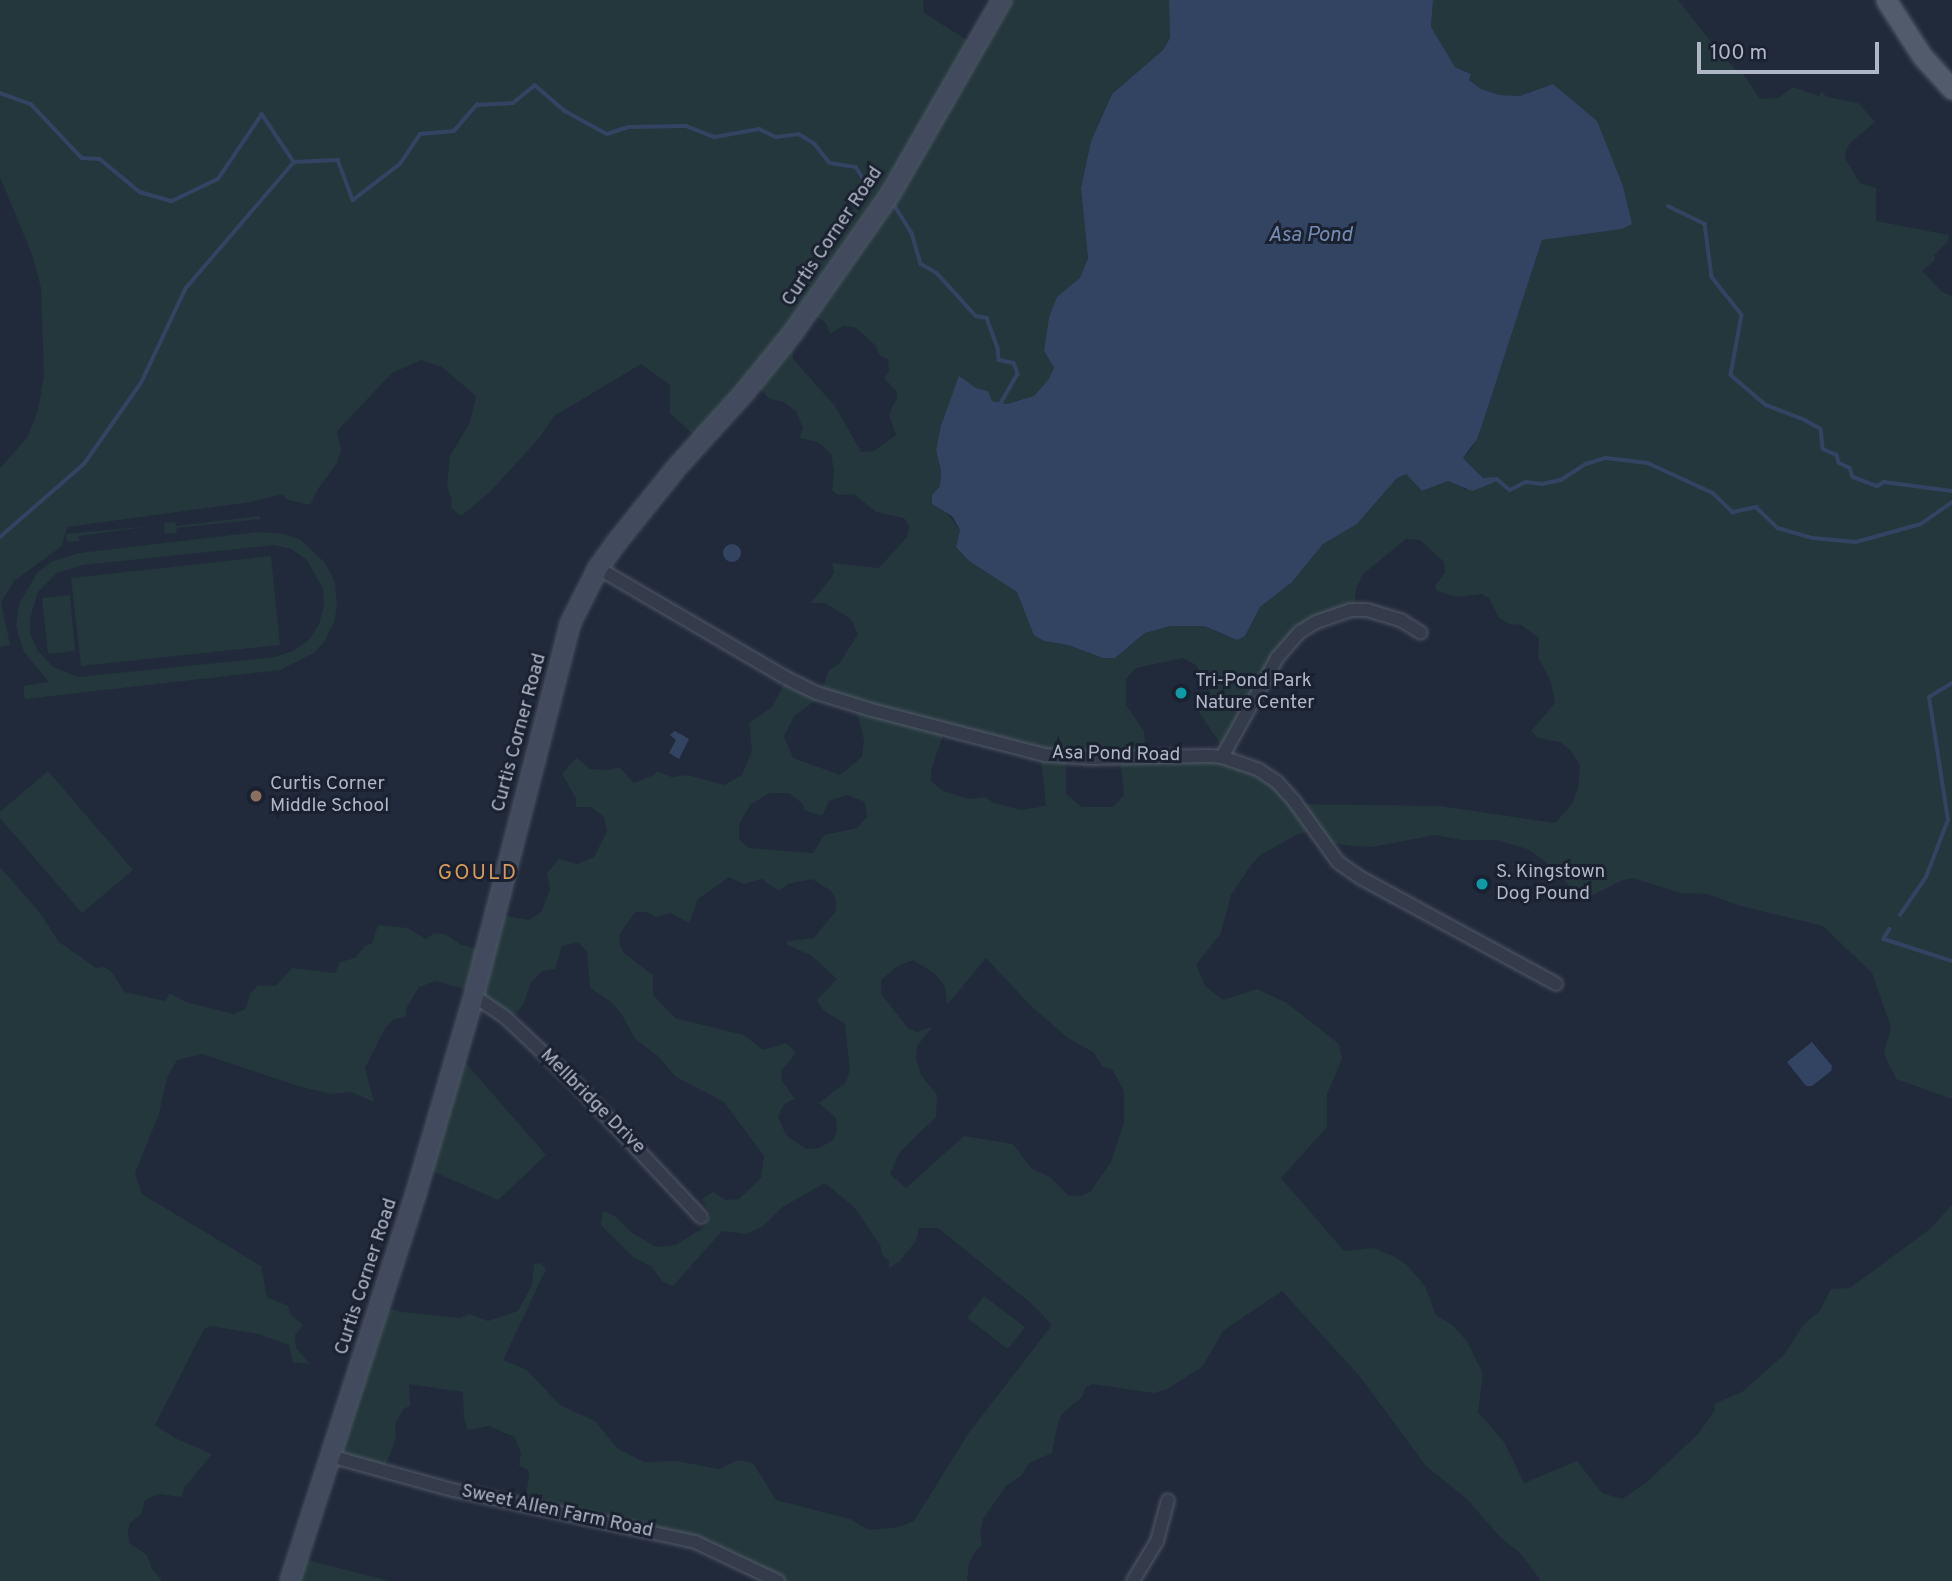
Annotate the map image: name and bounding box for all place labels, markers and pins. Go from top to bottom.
place label: Tri-Pond Park Nature Center [1195,671,1315,715]
marker: Tri-Pond Park Nature Center [1173,685,1189,701]
place label: Curtis Corner Middle School [270,774,389,818]
marker: Curtis Corner Middle School [248,788,264,804]
place label: S. Kingstown Dog Pound [1496,862,1605,906]
marker: S. Kingstown Dog Pound [1474,876,1490,892]

